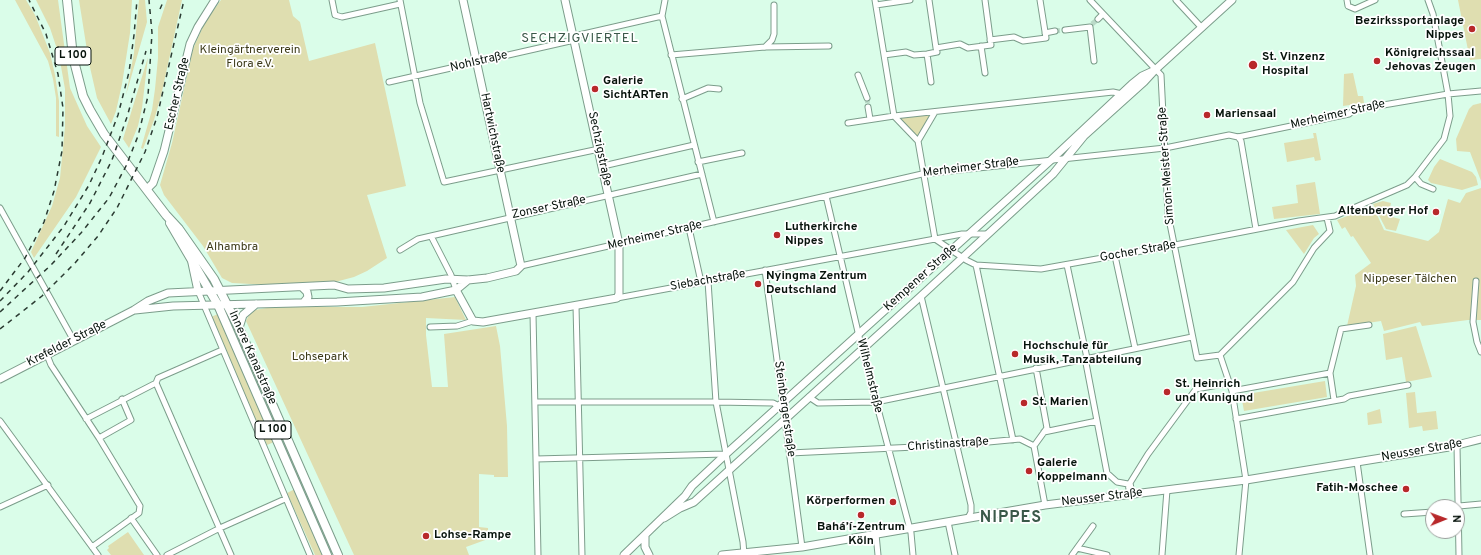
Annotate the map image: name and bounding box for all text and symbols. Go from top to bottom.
place label: Bezirkssportanlage Nippes [1355,15,1464,43]
marker: Bezirkssportanlage Nippes [1467,24,1477,34]
district label: SECHZIGVIERTEL [521,31,639,47]
park label: Kleingärtnerverein Flora e.V. [199,44,301,72]
road number: L 100 [55,47,91,65]
place label: Königreichssaal Jehovas Zeugen [1385,47,1476,75]
street label: Nohlstraße [449,48,509,76]
place label: St. Vinzenz Hospital [1262,51,1325,79]
street label: Escher Straße [163,56,193,132]
marker: Königreichssaal Jehovas Zeugen [1372,56,1382,66]
marker: St. Vinzenz Hospital [1247,59,1259,71]
place label: Galerie SichtARTen [603,75,669,103]
marker: Galerie SichtARTen [590,84,600,94]
street label: Hartwichstraße [476,92,508,174]
street label: Merheimer Straße [1289,97,1387,133]
street label: Simon-Meister-Straße [1156,106,1178,226]
place label: Mariensaal [1215,108,1276,122]
marker: Mariensaal [1202,110,1212,120]
street label: Sechzigstraße [584,111,614,187]
street label: Merheimer Straße [922,155,1020,181]
street label: Zonser Straße [511,193,587,223]
place label: Altenberger Hof [1338,205,1428,219]
marker: Altenberger Hof [1431,207,1441,217]
street label: Merheimer Straße [606,218,704,254]
place label: Lutherkirche Nippes [785,221,857,249]
marker: Lutherkirche Nippes [772,230,782,240]
street label: Gocher Straße [1099,238,1177,266]
park label: Alhambra [206,241,258,255]
street label: Kempener Straße [881,241,961,315]
street label: Siebachstraße [669,267,747,295]
place label: Nyingma Zentrum Deutschland [766,270,867,298]
park label: Nippeser Tälchen [1363,273,1457,287]
marker: Nyingma Zentrum Deutschland [753,279,763,289]
street label: Innere Kanalstraße [225,309,279,407]
street label: Krefelder Straße [25,318,109,370]
street label: Wilhelmstraße [853,337,885,415]
place label: Hochschule für Musik, Tanzabteilung [1023,340,1142,368]
marker: Hochschule für Musik, Tanzabteilung [1010,349,1020,359]
park label: Lohsepark [292,351,348,365]
street label: Steinbergerstraße [770,360,798,458]
place label: St. Heinrich und Kunigund [1175,378,1253,406]
marker: St. Heinrich und Kunigund [1162,387,1172,397]
place label: St. Marien [1032,396,1088,410]
marker: St. Marien [1019,398,1029,408]
road number: L 100 [255,421,291,439]
street label: Christinastraße [907,435,989,455]
street label: Neusser Straße [1380,437,1464,465]
place label: Galerie Koppelmann [1037,457,1107,485]
marker: Galerie Koppelmann [1024,466,1034,476]
place label: Fatih-Moschee [1316,482,1398,496]
marker: Fatih-Moschee [1401,484,1411,494]
street label: Neusser Straße [1060,486,1144,510]
place label: Körperformen [806,495,885,509]
marker: Körperformen [888,497,898,507]
north arrow [1425,499,1465,539]
district label: NIPPES [980,509,1042,529]
marker: Bahá’í-Zentrum Köln [856,510,866,520]
text: N [1449,515,1463,523]
place label: Bahá’í-Zentrum Köln [817,521,905,549]
place label: Lohse-Rampe [434,529,511,543]
marker: Lohse-Rampe [421,531,431,541]

